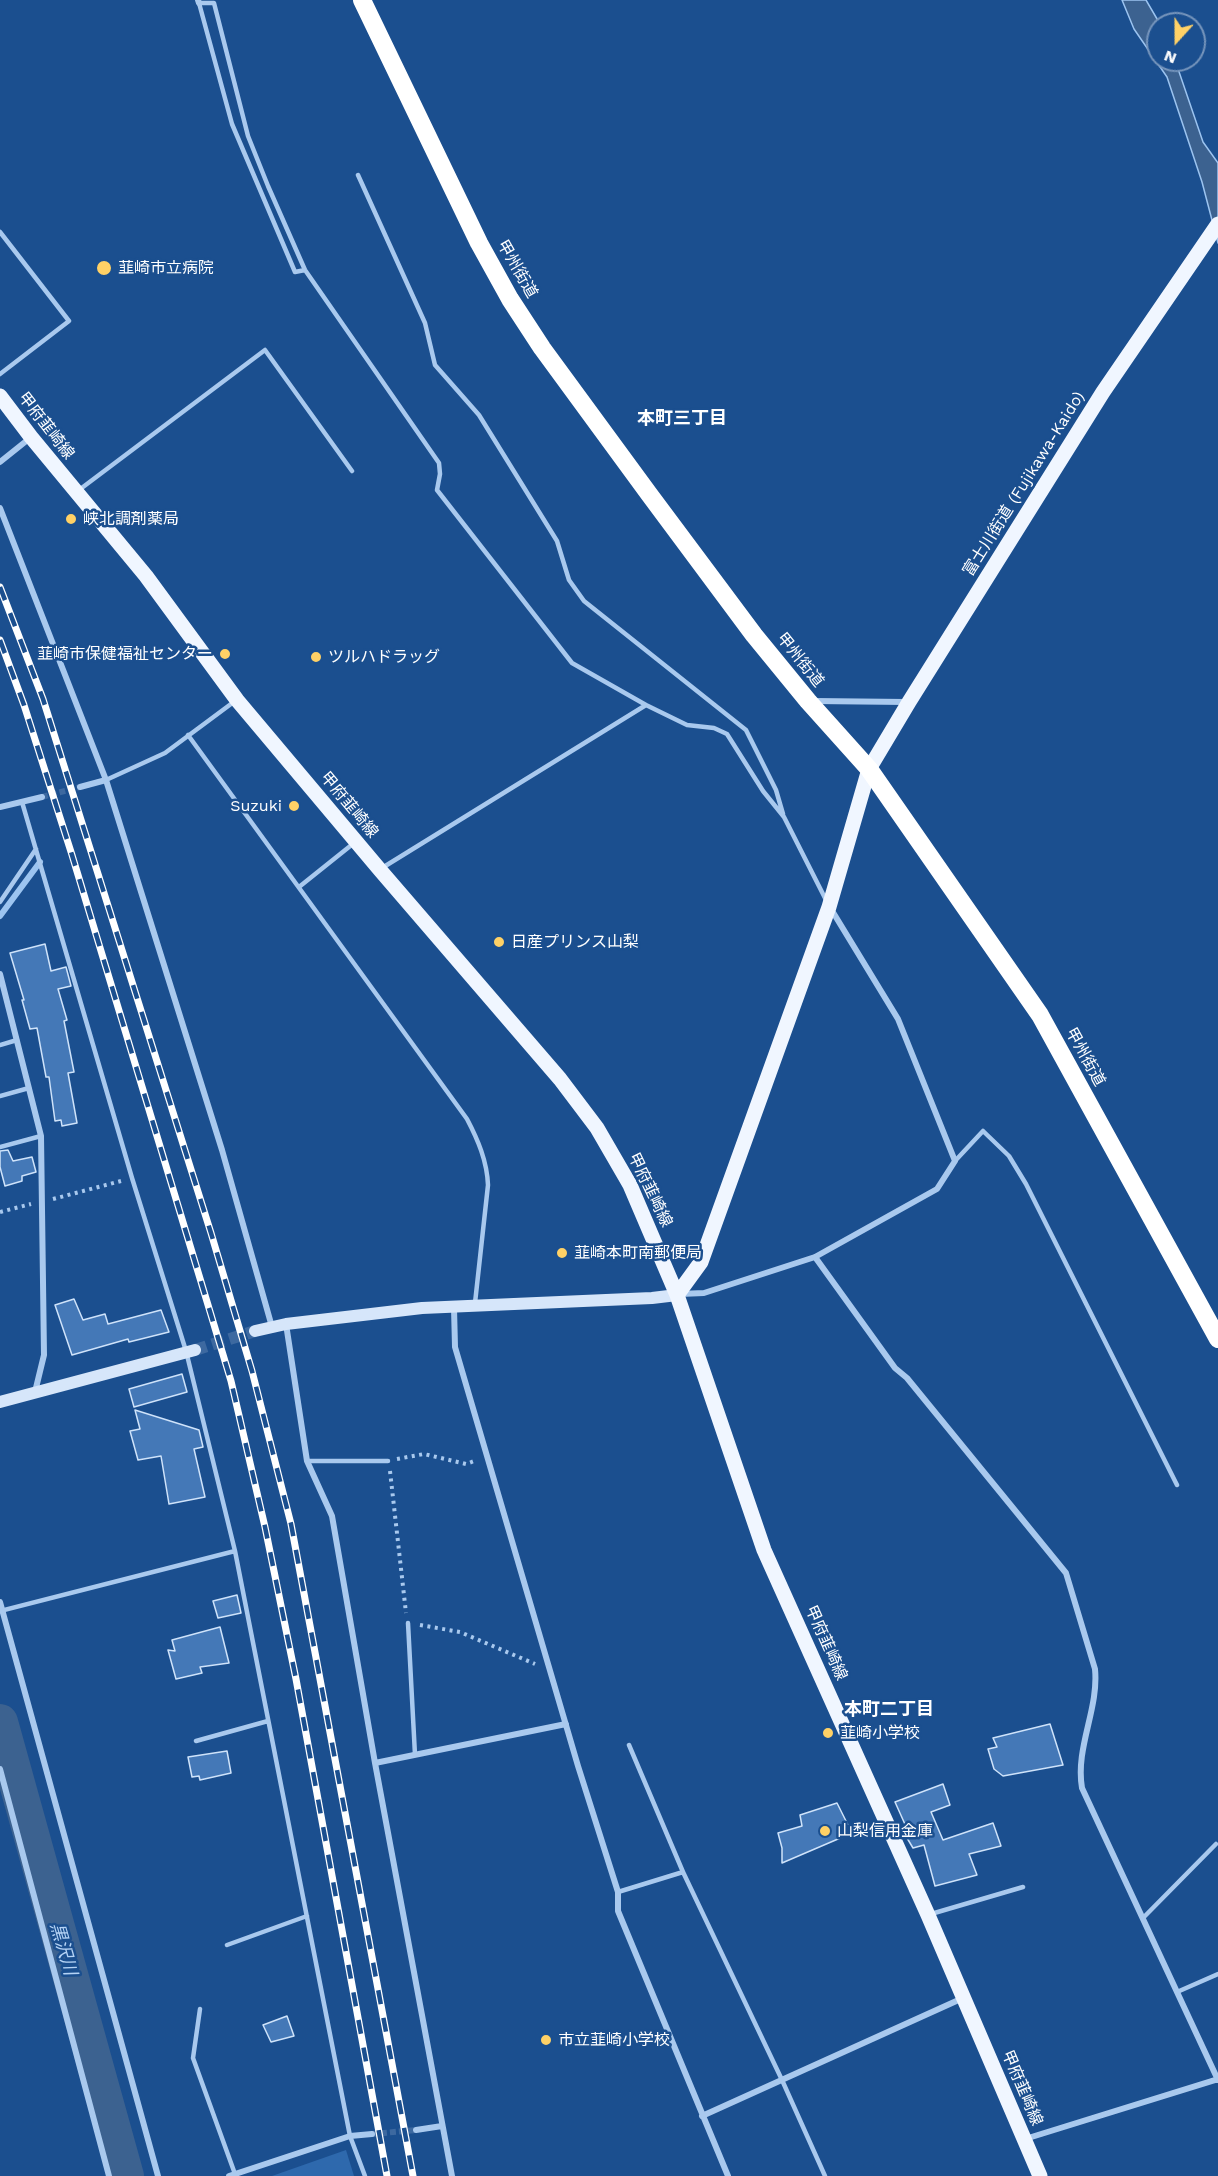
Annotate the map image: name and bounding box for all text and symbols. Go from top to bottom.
north arrow [1146,12,1206,72]
text: N [1161,46,1179,68]
street label: 甲州街道 [493,236,541,302]
place label: 韮崎市立病院 [118,258,214,278]
marker: 韮崎市立病院 [95,259,113,277]
street label: 富士川街道 (Fujikawa-Kaido) [959,388,1089,580]
street label: 甲府韮崎線 [14,389,78,463]
district label: 本町三丁目 [637,408,727,430]
place label: 峡北調剤薬局 [83,509,179,529]
marker: 峡北調剤薬局 [64,512,78,526]
street label: 甲州街道 [772,629,828,691]
place label: 韮崎市保健福祉センター [37,644,213,664]
marker: 韮崎市保健福祉センター [218,647,232,661]
place label: ツルハドラッグ [328,647,440,667]
marker: ツルハドラッグ [309,650,323,664]
street label: 甲府韮崎線 [316,768,382,842]
place label: Suzuki [230,796,282,816]
marker: Suzuki [287,799,301,813]
place label: 日産プリンス山梨 [511,932,639,952]
marker: 日産プリンス山梨 [492,935,506,949]
street label: 甲州街道 [1061,1024,1109,1090]
street label: 甲府韮崎線 [624,1150,676,1230]
place label: 韮崎本町南郵便局 [574,1243,702,1263]
marker: 韮崎本町南郵便局 [555,1246,569,1260]
street label: 甲府韮崎線 [801,1603,851,1683]
district label: 本町二丁目 [844,1699,934,1721]
place label: 韮崎小学校 [840,1723,920,1743]
marker: 韮崎小学校 [821,1726,835,1740]
place label: 山梨信用金庫 [837,1821,933,1841]
marker: 山梨信用金庫 [818,1824,832,1838]
water label: 黒沢川 [45,1920,81,1978]
place label: 市立韮崎小学校 [558,2030,670,2050]
marker: 市立韮崎小学校 [539,2033,553,2047]
street label: 甲府韮崎線 [998,2047,1046,2129]

